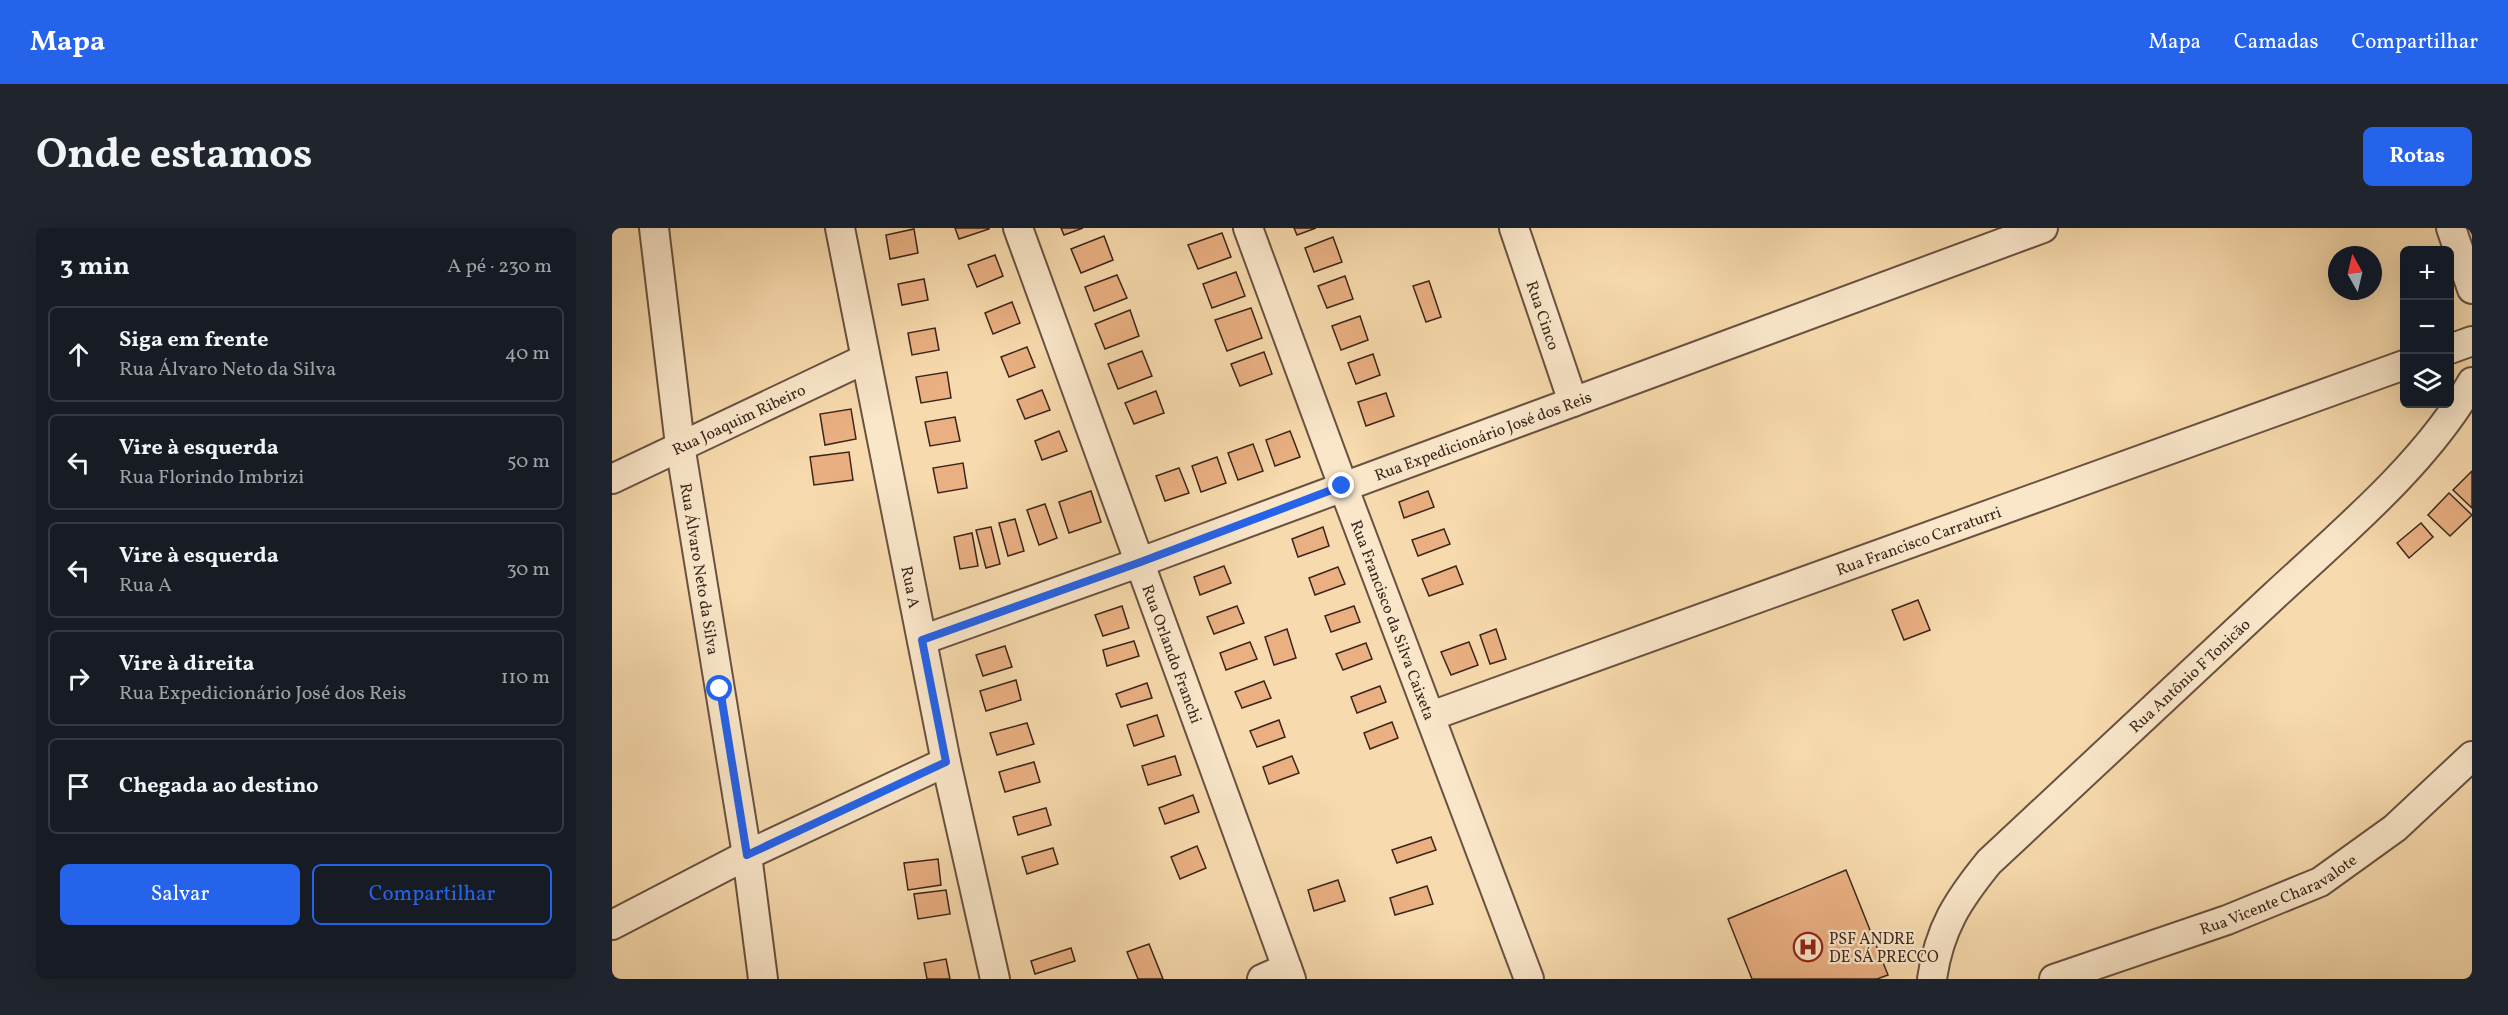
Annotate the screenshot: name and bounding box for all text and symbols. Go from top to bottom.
text: Mapa [30,23,105,62]
text: Mapa [2148,28,2201,57]
text: Camadas [2234,28,2318,57]
text: Compartilhar [2351,28,2478,57]
text: Onde estamos [36,127,312,186]
button: Rotas [2363,127,2472,186]
north arrow [2328,246,2382,300]
map controls [2400,246,2454,408]
button: + [2400,246,2454,300]
text: 3 min [60,249,130,285]
text: A pé · 230 m [447,253,552,281]
street label: Rua Cinco [1520,278,1564,353]
button: − [2400,300,2454,354]
text: Siga em frente [119,325,269,356]
icon: ahead [62,338,95,371]
text: 40 m [505,340,550,368]
button: layers [2400,354,2454,408]
text: Rua Álvaro Neto da Silva [119,356,336,384]
street label: Rua Joaquim Ribeiro [669,380,810,462]
street label: Rua Expedicionário José dos Reis [1372,387,1595,487]
text: Vire à esquerda [119,433,279,464]
icon: left [62,446,95,479]
text: 50 m [507,448,550,476]
text: Rua Florindo Imbrizi [119,464,304,492]
route end [1328,472,1354,498]
street label: Rua Álvaro Neto da Silva [673,482,723,657]
street label: Rua Francisco Carraturri [1833,502,2005,582]
street label: Rua Francisco da Silva Caixeta [1344,517,1439,724]
text: Vire à esquerda [119,541,279,572]
icon: left [62,554,95,587]
text: 30 m [506,556,550,584]
street label: Rua A [894,564,924,610]
text: Rua A [119,572,172,600]
street label: Rua Orlando Franchi [1136,582,1206,727]
street label: Rua Antônio F Tonicão [2125,614,2256,739]
text: Vire à direita [119,649,255,680]
icon: right [62,662,95,695]
text: 110 m [501,664,550,692]
route start [706,675,732,701]
text: Rua Expedicionário José dos Reis [119,680,406,708]
icon: arrive [62,770,95,803]
text: Chegada ao destino [119,771,319,802]
street label: Rua Vicente Charavalote [2197,850,2362,941]
button: Salvar [60,864,300,925]
button: Compartilhar [312,864,552,925]
place label: PSF ANDRE DE SÁ PRECCO [1829,929,1939,969]
hospital icon: PSF ANDRE DE SÁ PRECCO [1792,931,1824,963]

